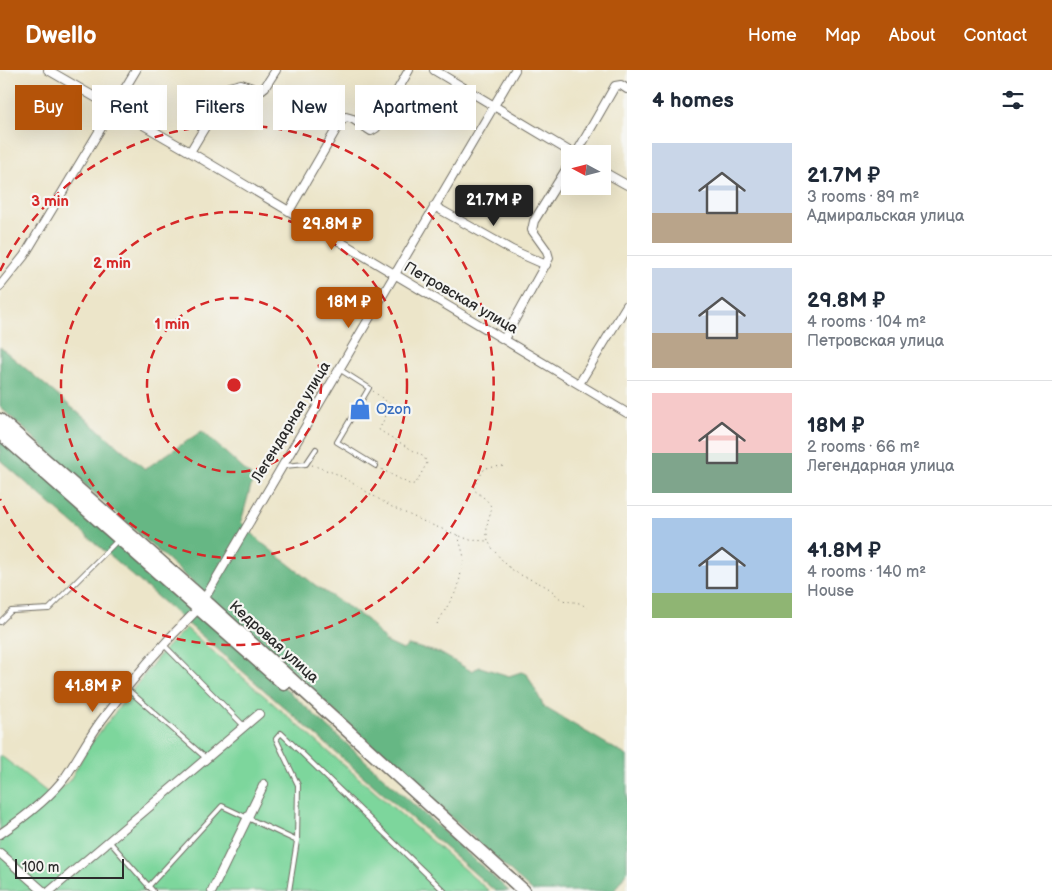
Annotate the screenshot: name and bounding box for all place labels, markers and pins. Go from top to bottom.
pin: 21.7M ₽ [448,184,540,227]
pin: 29.8M ₽ [286,208,378,251]
pin: 18M ₽ [314,286,384,329]
centre of rings [225,376,243,394]
shop icon: Ozon [347,396,373,422]
place label: Ozon [376,400,411,419]
pin: 41.8M ₽ [47,670,139,713]

